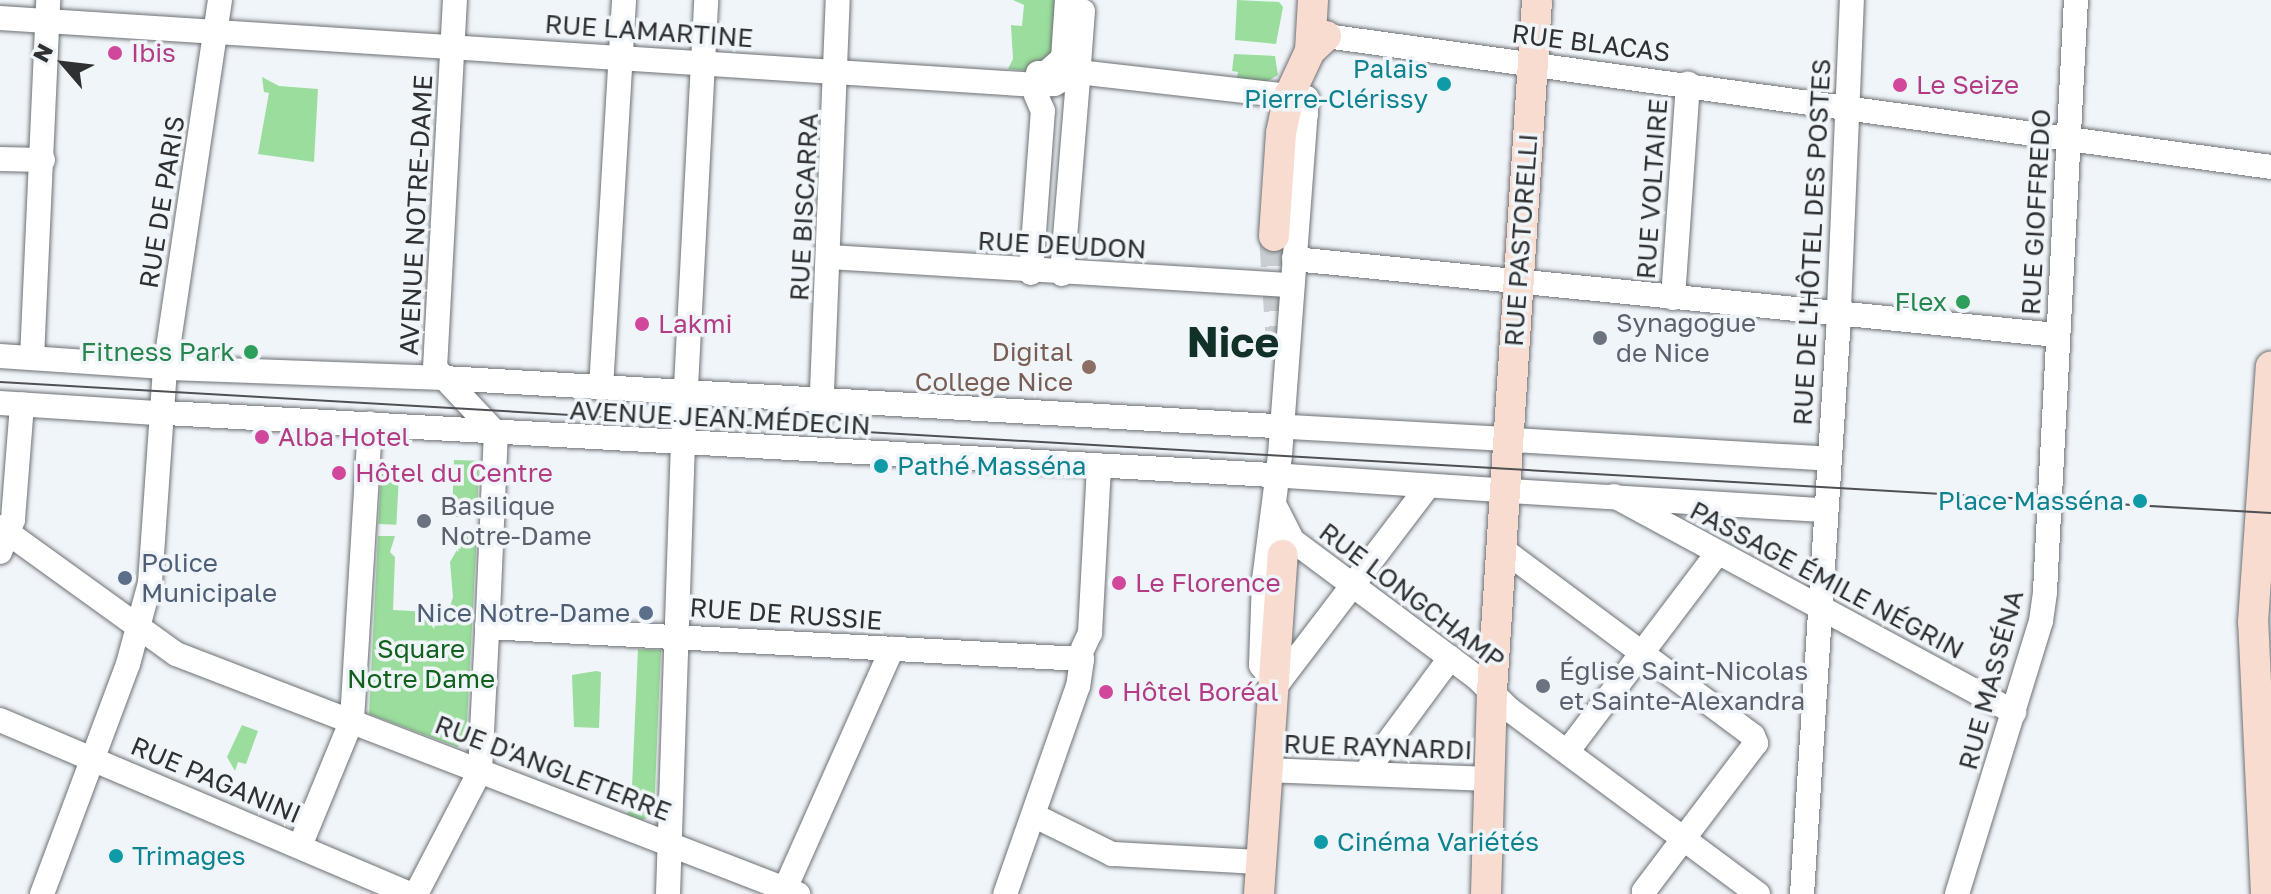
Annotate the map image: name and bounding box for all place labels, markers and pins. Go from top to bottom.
place label: Ibis [131,37,176,69]
marker: Ibis [106,44,124,62]
place label: Palais Pierre-Clérissy [1244,53,1428,114]
place label: Le Seize [1916,69,2019,101]
marker: Palais Pierre-Clérissy [1435,75,1453,93]
marker: Le Seize [1891,76,1909,94]
place label: Flex [1895,286,1947,318]
marker: Flex [1954,293,1972,311]
place label: Synagogue de Nice [1616,307,1756,368]
place label: Lakmi [658,308,732,340]
marker: Lakmi [633,315,651,333]
marker: Synagogue de Nice [1591,329,1609,347]
place label: Fitness Park [81,336,235,368]
place label: Digital College Nice [915,336,1073,398]
marker: Fitness Park [242,343,260,361]
marker: Digital College Nice [1080,358,1098,376]
place label: Alba Hotel [278,421,410,453]
marker: Alba Hotel [253,428,271,446]
place label: Pathé Masséna [897,450,1087,482]
place label: Hôtel du Centre [355,457,553,489]
marker: Pathé Masséna [872,457,890,475]
marker: Hôtel du Centre [330,464,348,482]
place label: Place Masséna [1938,485,2124,517]
place label: Basilique Notre-Dame [440,490,592,552]
marker: Place Masséna [2131,492,2149,510]
marker: Basilique Notre-Dame [415,512,433,530]
place label: Police Municipale [141,547,277,608]
place label: Le Florence [1135,567,1280,599]
marker: Police Municipale [116,569,134,587]
marker: Le Florence [1110,574,1128,592]
place label: Nice Notre-Dame [416,597,630,629]
marker: Nice Notre-Dame [637,604,655,622]
place label: Église Saint-Nicolas et Sainte-Alexandra [1559,655,1808,716]
place label: Hôtel Boréal [1122,676,1279,708]
marker: Église Saint-Nicolas et Sainte-Alexandra [1534,677,1552,695]
marker: Hôtel Boréal [1097,683,1115,701]
place label: Cinéma Variétés [1337,826,1539,858]
marker: Cinéma Variétés [1312,833,1330,851]
place label: Trimages [132,840,245,872]
marker: Trimages [107,847,125,865]

